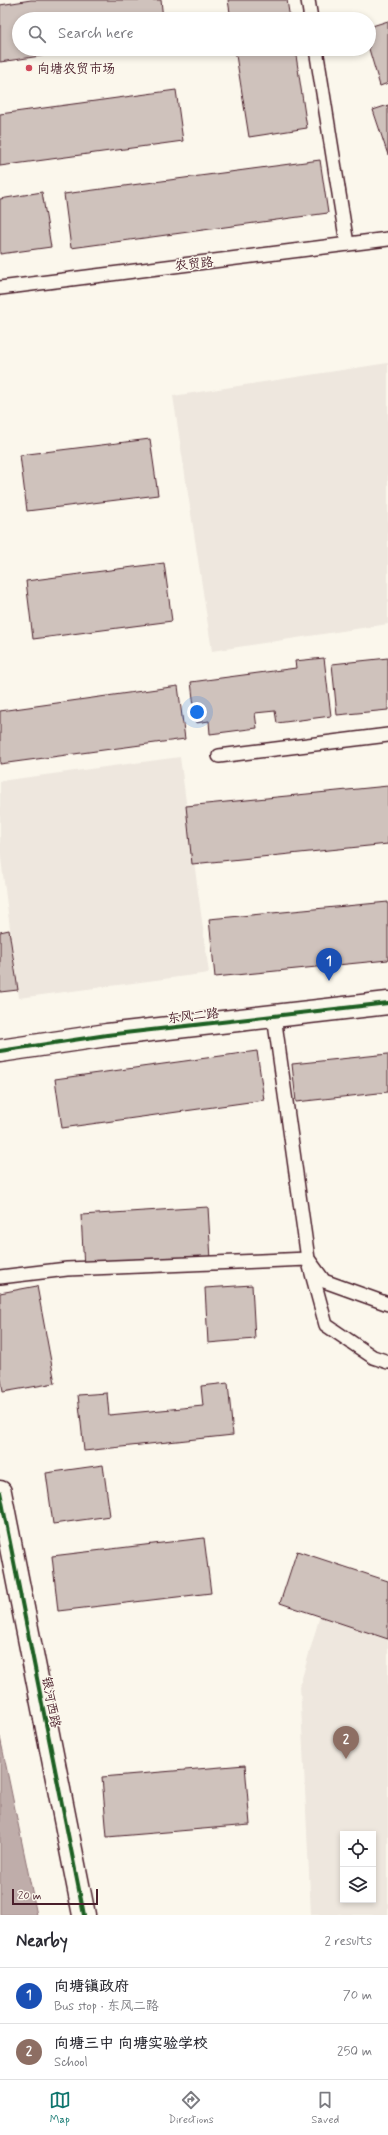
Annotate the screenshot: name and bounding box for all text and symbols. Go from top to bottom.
search box [12,12,376,56]
icon: search [26,23,48,45]
text: Search here [58,24,134,44]
place label: 向塘农贸市场 [37,61,115,78]
marker: 向塘农贸市场 [24,63,34,73]
street label: 农贸路 [174,254,215,275]
your location [187,702,207,722]
pin: 1 [316,948,342,981]
street label: 东风二路 [166,1005,220,1028]
street label: 银河西路 [37,1675,64,1729]
pin: 2 [333,1726,359,1759]
map controls [340,1831,376,1903]
button: locate [340,1831,376,1867]
button: layers [340,1867,376,1903]
scale bar [12,1887,98,1906]
text: 20 m [18,1889,41,1903]
text: Nearby [16,1930,68,1952]
text: 2 results [325,1933,372,1950]
text: 向塘镇政府 [54,1977,129,1997]
text: 1 [26,1987,32,2004]
text: 70 m [343,1987,372,2004]
text: Bus stop · 东风二路 [54,1998,159,2015]
text: 向塘三中 向塘实验学校 [54,2034,208,2054]
text: 2 [26,2043,32,2060]
text: 250 m [337,2043,372,2060]
text: School [54,2054,88,2071]
tab: Map [49,2089,71,2127]
tab: Directions [168,2089,214,2127]
tab: Saved [311,2089,339,2127]

